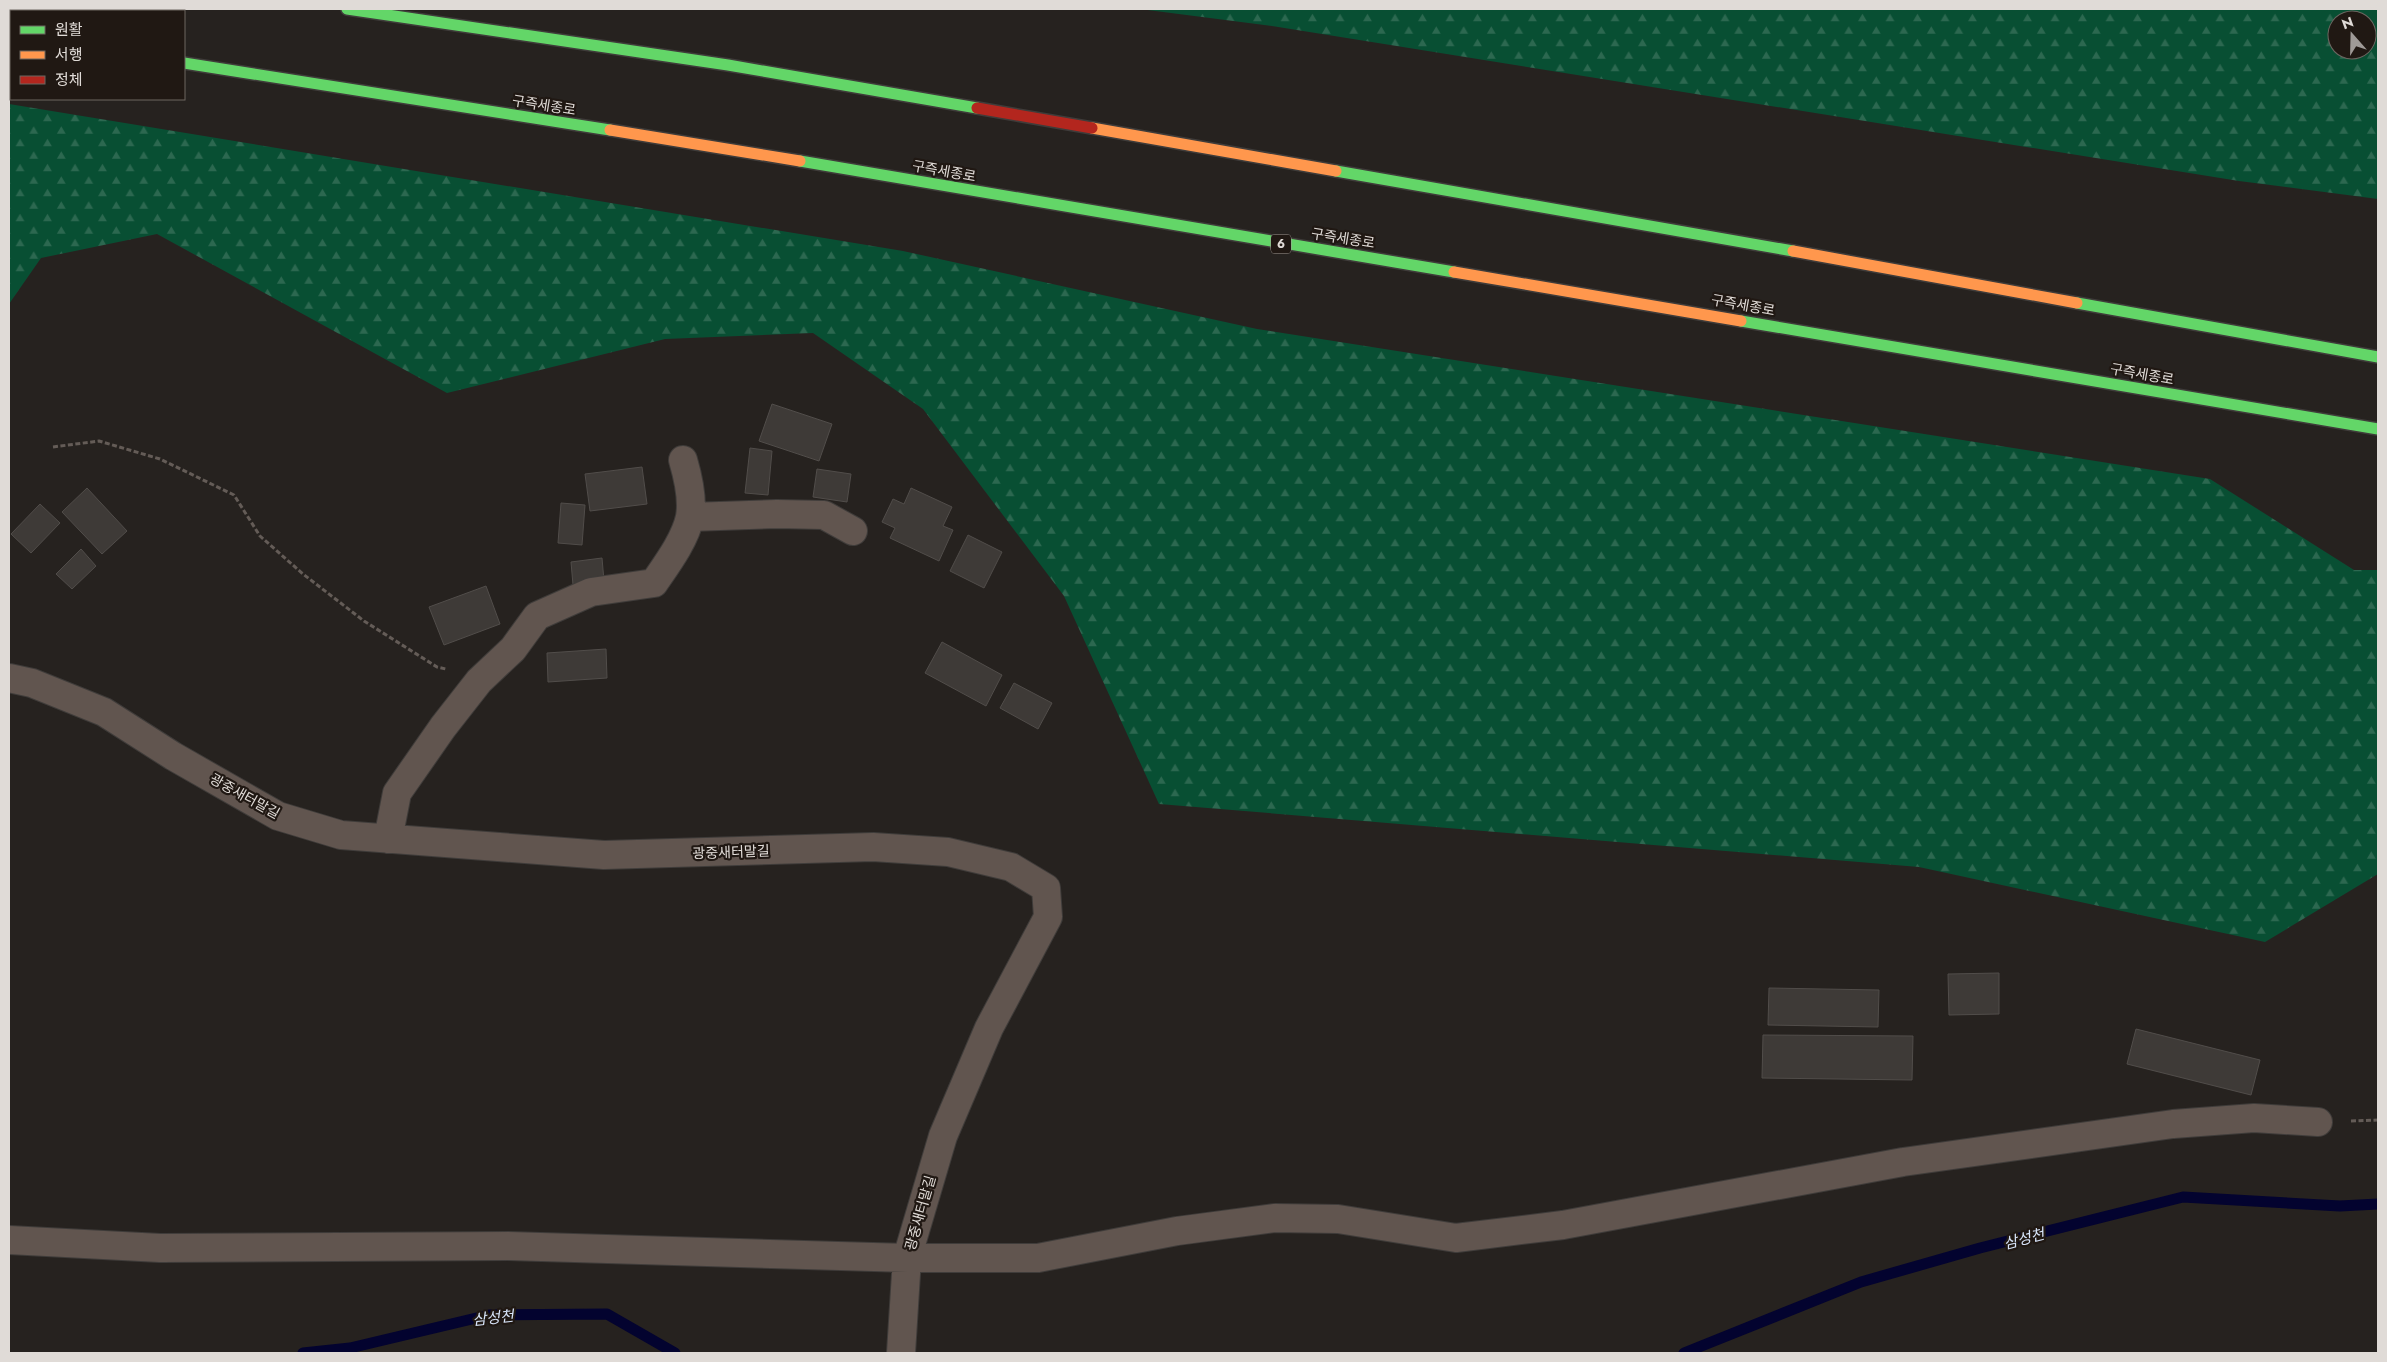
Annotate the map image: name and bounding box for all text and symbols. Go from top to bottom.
legend [10,10,185,100]
north arrow [2327,10,2377,60]
text: N [2339,11,2356,34]
text: 원활 [55,19,83,41]
text: 서행 [55,44,83,66]
text: 정체 [55,69,83,91]
street label: 구즉세종로 [511,90,577,120]
street label: 구즉세종로 [911,156,978,186]
street label: 구즉세종로 [1310,223,1376,253]
road number: 6 [1271,234,1291,253]
street label: 구즉세종로 [1710,290,1777,320]
street label: 구즉세종로 [2109,359,2176,389]
street label: 광중새터말길 [206,769,284,823]
street label: 광중새터말길 [692,841,770,863]
street label: 광중새터말길 [900,1173,940,1253]
water label: 삼성천 [2001,1222,2049,1255]
water label: 삼성천 [471,1305,517,1331]

